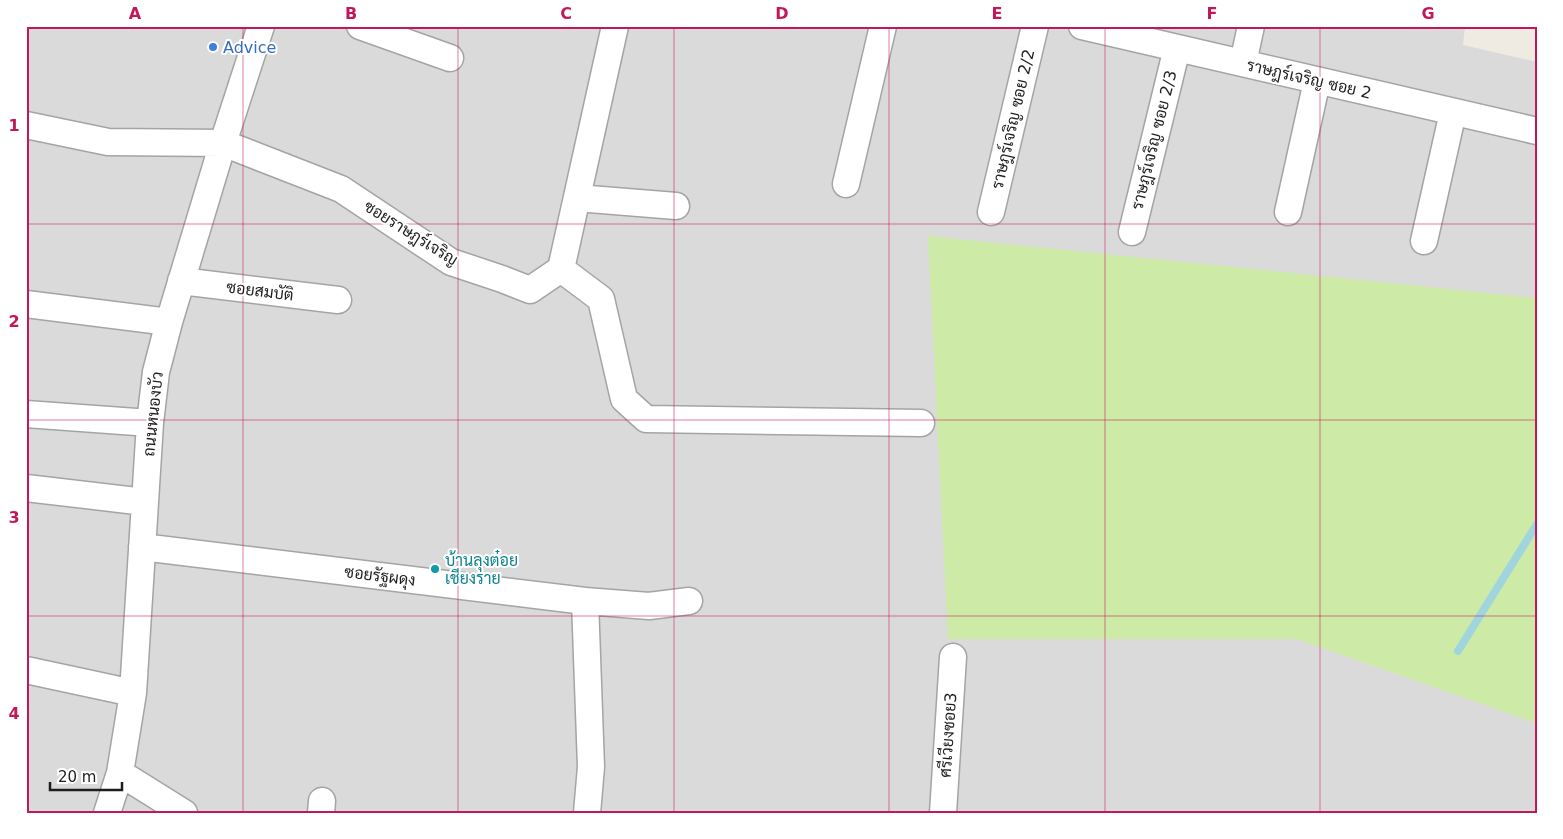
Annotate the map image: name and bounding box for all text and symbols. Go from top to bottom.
text: A [129,4,142,23]
text: B [345,4,357,23]
text: C [560,4,572,23]
text: D [775,4,789,23]
text: E [992,4,1002,23]
text: F [1207,4,1217,23]
text: G [1421,4,1435,23]
place label: Advice [223,38,276,57]
marker: Advice [207,41,219,53]
street label: ราษฎร์เจริญ ซอย 2/2 [985,46,1039,191]
street label: ราษฎร์เจริญ ซอย 2 [1245,52,1374,104]
street label: ราษฎร์เจริญ ซอย 2/3 [1125,68,1181,212]
text: 1 [8,116,20,135]
street label: ซอยราษฎร์เจริญ [360,194,463,270]
street label: ซอยสมบัติ [225,276,295,305]
text: 2 [8,312,20,331]
street label: ถนนหนองบัว [138,371,167,457]
text: 3 [8,508,20,527]
place label: บ้านลุงต๋อย เชียงราย [445,550,518,588]
street label: ซอยรัฐผดุง [343,561,417,592]
marker: บ้านลุงต๋อย เชียงราย [429,563,441,575]
street label: ศรีเวียงซอย3 [934,692,960,778]
text: 4 [8,704,20,723]
scale bar [50,759,122,791]
text: 20 m [58,768,96,786]

